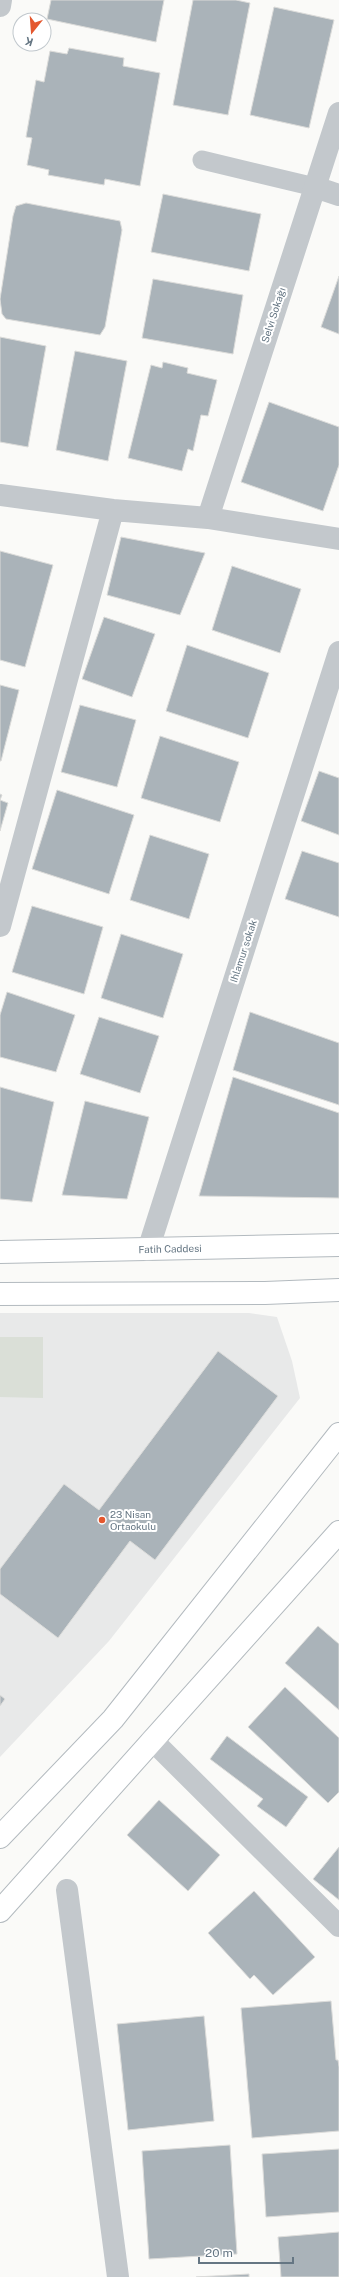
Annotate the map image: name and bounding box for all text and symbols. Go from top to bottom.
north arrow [12,12,52,52]
text: K [23,35,35,48]
street label: Selvi Sokağı [258,286,288,344]
street label: Ihlamur sokak [227,918,259,984]
street label: Fatih Caddesi [138,1242,202,1255]
place label: 23 Nisan Ortaokulu [110,1508,156,1532]
marker: 23 Nisan Ortaokulu [97,1515,107,1525]
scale bar [199,2239,293,2265]
text: 20 m [205,2246,233,2260]

